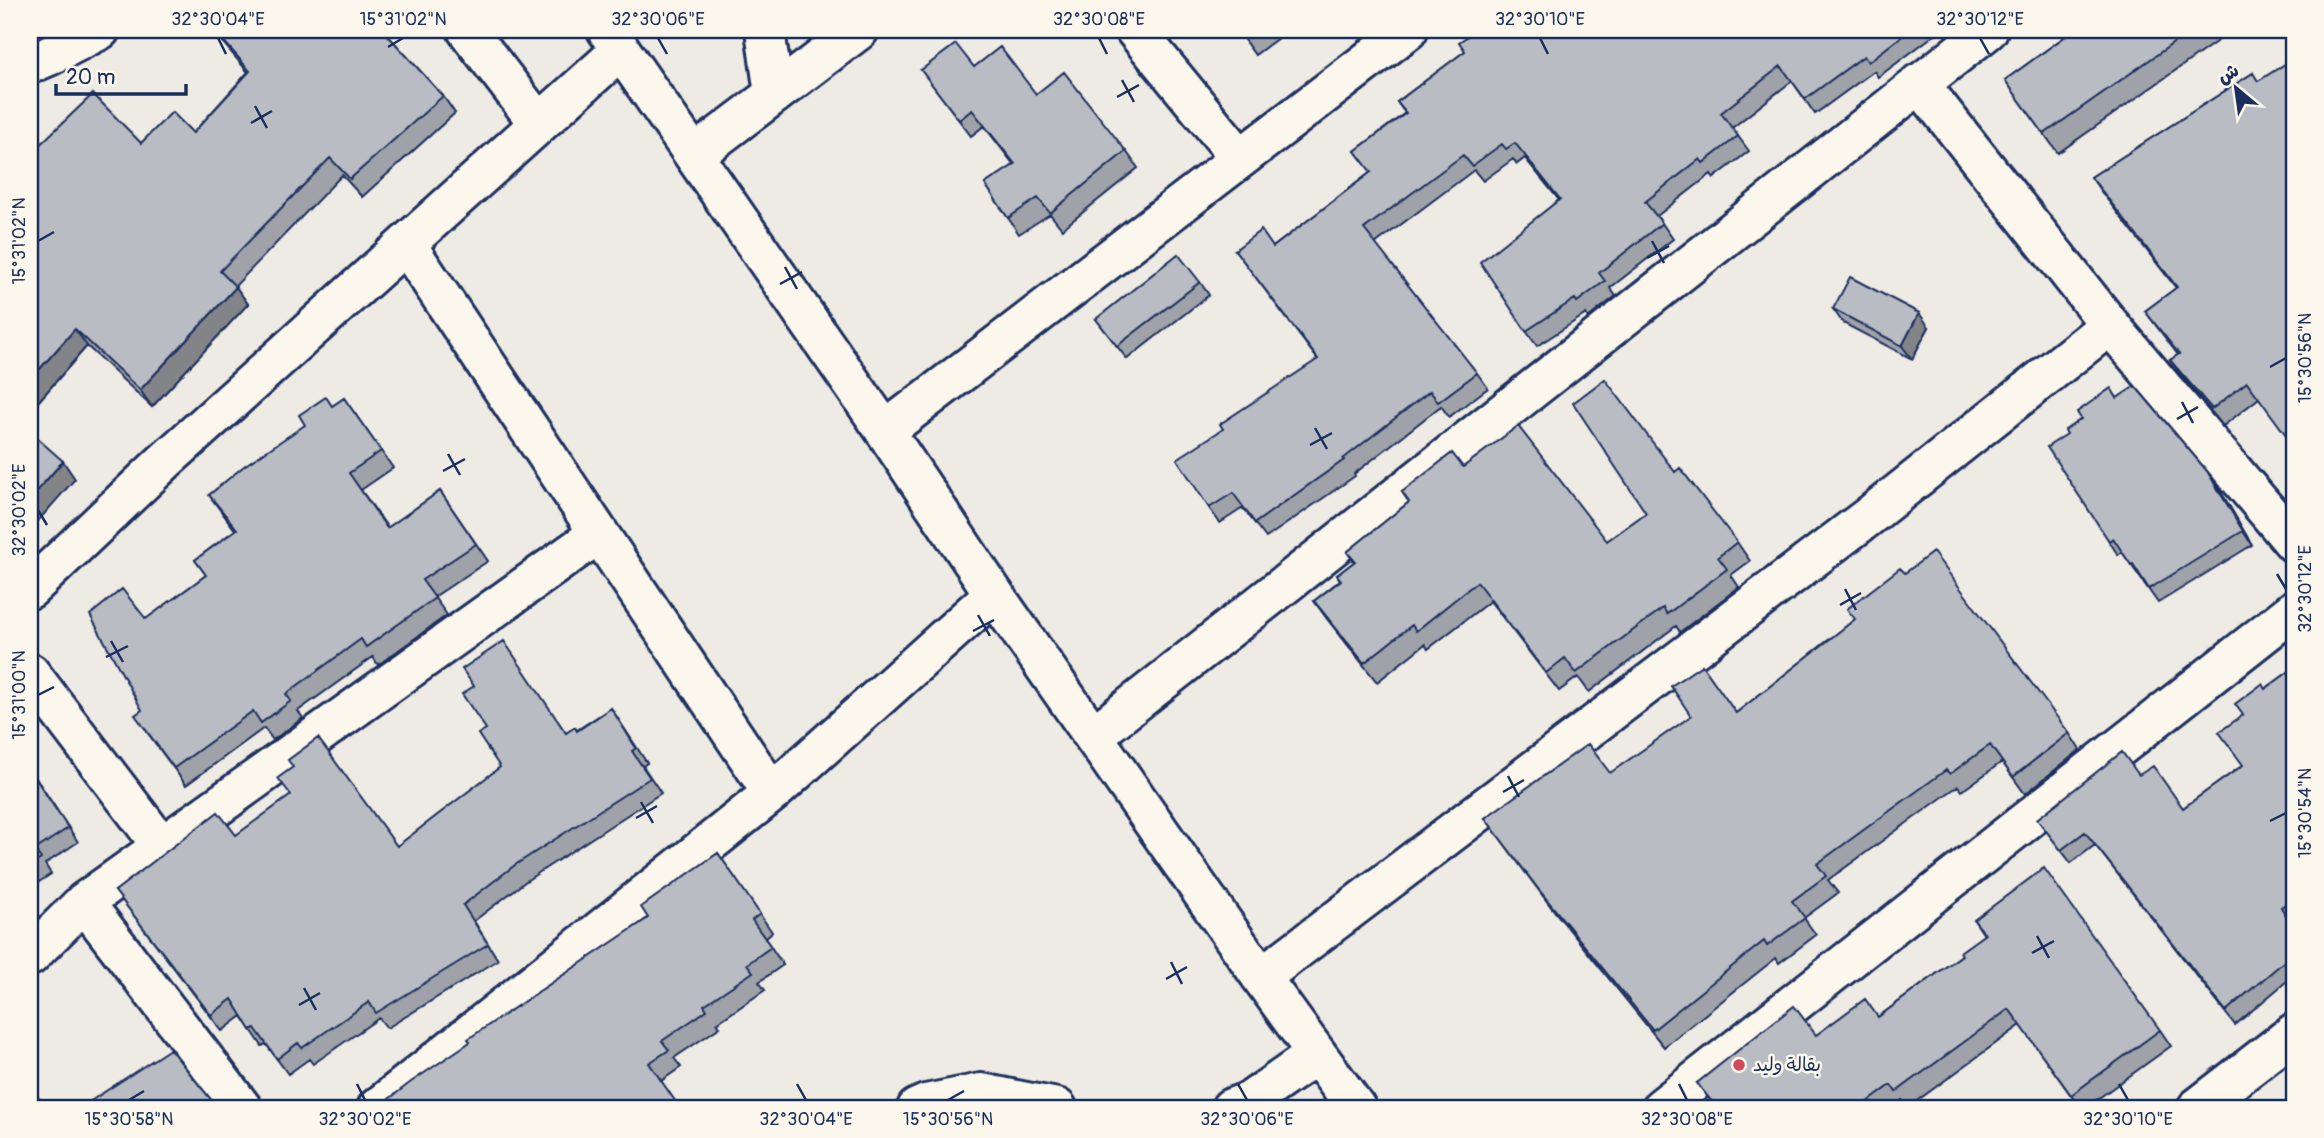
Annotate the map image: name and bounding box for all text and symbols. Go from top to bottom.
text: 32°30'04"E [171,8,265,31]
text: 15°31'02"N [359,8,447,31]
text: 32°30'06"E [611,8,705,31]
text: 32°30'08"E [1053,8,1145,31]
text: 32°30'10"E [1495,8,1585,31]
text: 32°30'12"E [1936,8,2024,31]
scale bar [56,52,186,96]
north arrow [2202,52,2272,122]
text: ش [2213,58,2243,90]
text: 20 m [66,64,115,91]
text: 15°31'02"N [8,197,31,285]
text: 15°30'56"N [2294,313,2317,403]
text: 32°30'02"E [8,464,31,556]
text: 32°30'12"E [2294,545,2317,633]
text: 15°31'00"N [8,650,31,740]
text: 15°30'54"N [2294,768,2317,858]
place label: بقالة وليد [1753,1053,1821,1077]
marker: بقالة وليد [1731,1057,1747,1073]
text: 15°30'58"N [85,1108,173,1131]
text: 32°30'02"E [319,1108,411,1131]
text: 32°30'04"E [759,1108,853,1131]
text: 15°30'56"N [903,1108,993,1131]
text: 32°30'06"E [1200,1108,1294,1131]
text: 32°30'08"E [1641,1108,1733,1131]
text: 32°30'10"E [2083,1108,2173,1131]

